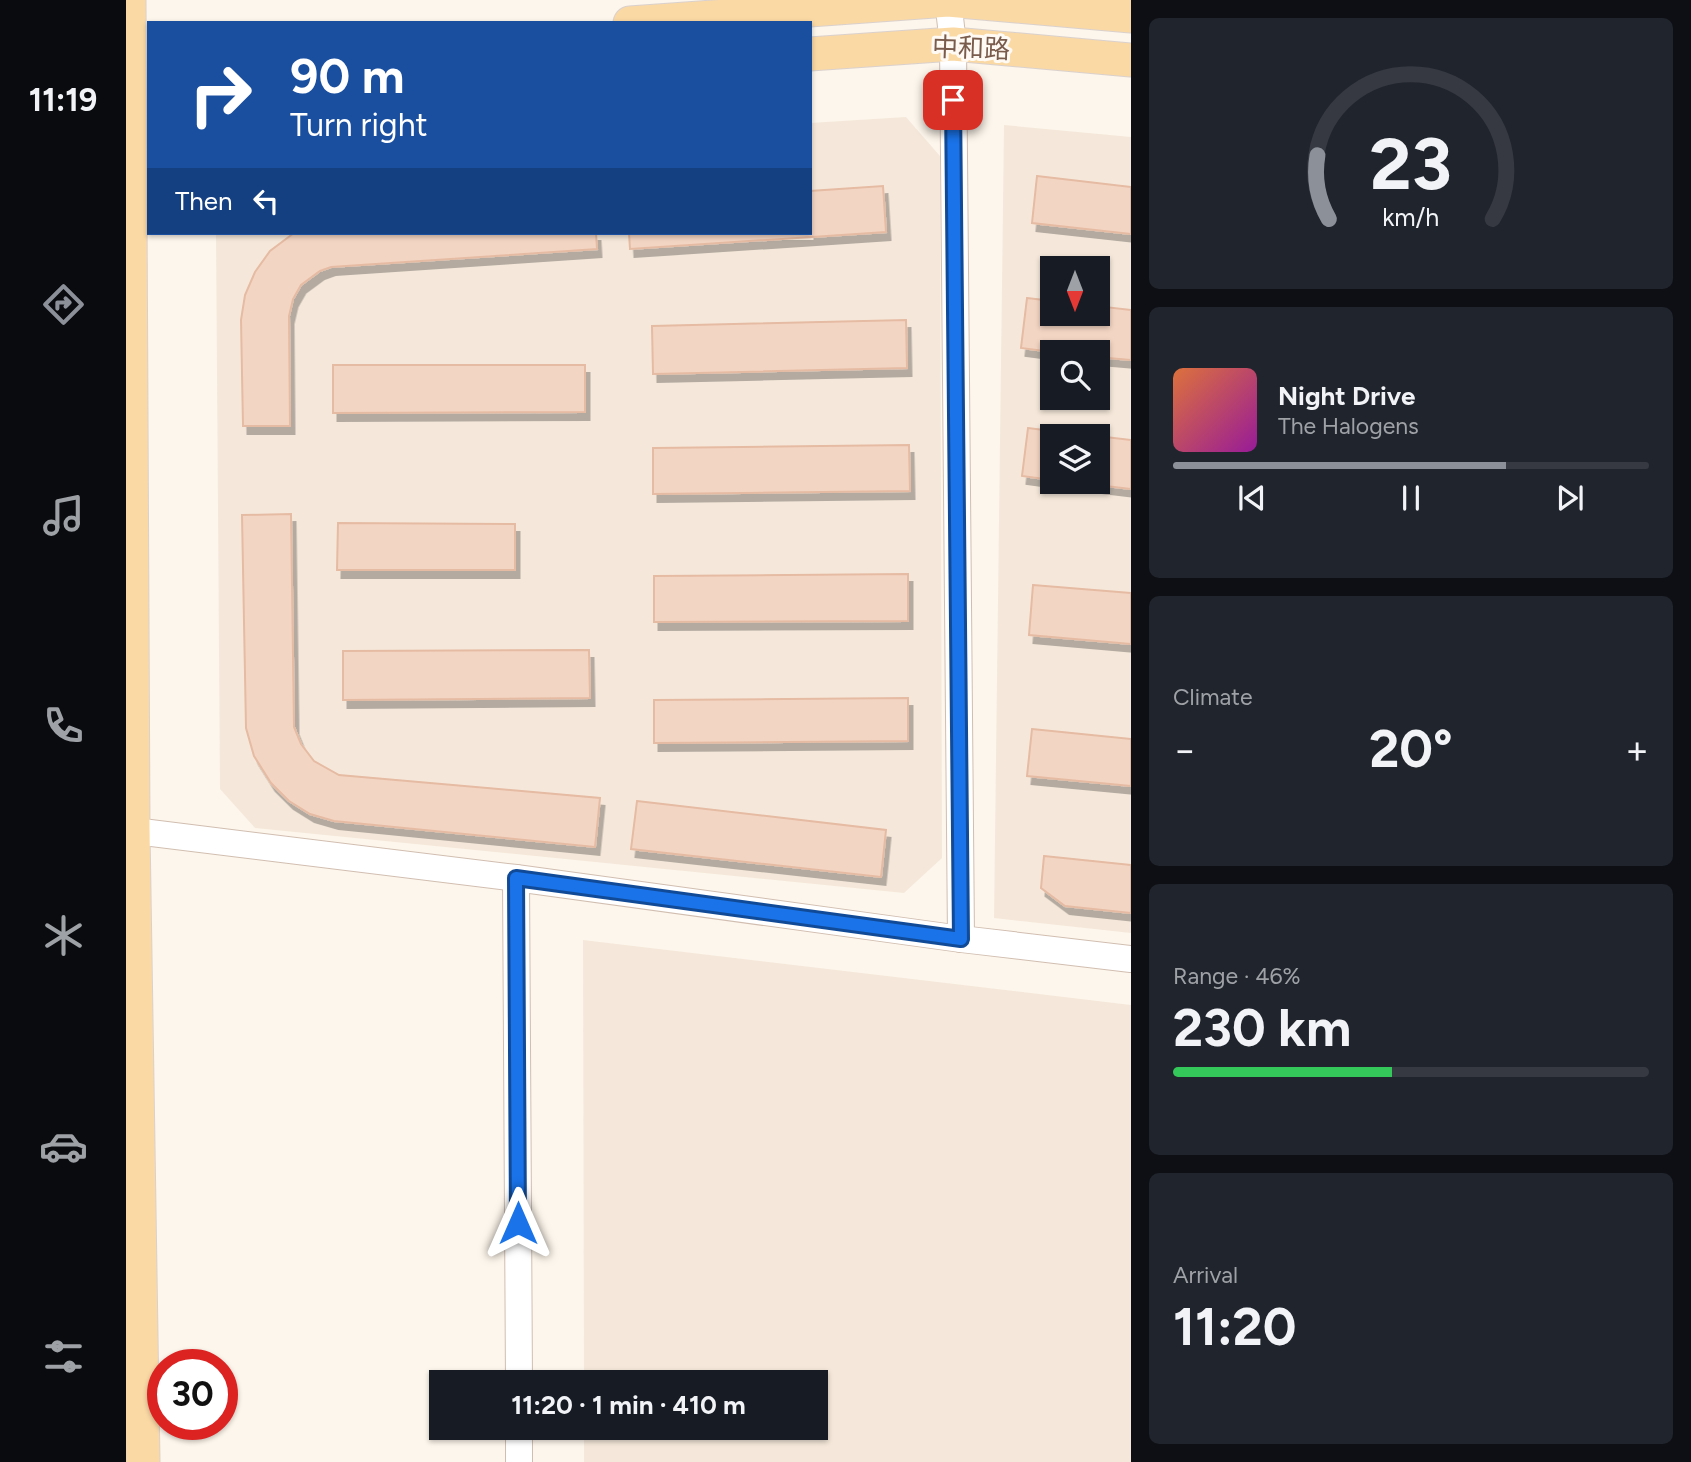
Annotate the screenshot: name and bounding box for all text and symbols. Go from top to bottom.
street label: 中和路 [931,31,1011,65]
text: 90 m [290,46,405,105]
icon: right [175,49,266,140]
pin [923,70,983,130]
text: 11:19 [29,81,97,119]
icon: arrive [934,81,972,119]
text: Turn right [290,106,428,144]
text: 23 [1370,121,1452,208]
icon: left [247,182,285,220]
text: Then [175,185,233,217]
text: km/h [1382,202,1440,232]
north arrow [1040,256,1110,326]
map controls [1040,256,1110,494]
icon: directions [39,280,88,329]
button: search [1040,340,1110,410]
text: Night Drive [1278,380,1415,412]
text: The Halogens [1278,412,1419,440]
button: layers [1040,424,1110,494]
icon: previous [1233,479,1271,517]
icon: pause [1392,479,1430,517]
icon: next [1551,479,1589,517]
icon: music [39,491,88,540]
text: Climate [1173,683,1252,711]
icon: phone [39,701,88,750]
text: 20° [1369,718,1453,780]
text: − [1173,727,1197,773]
text: + [1625,727,1649,773]
icon: climate [39,911,88,960]
text: Range · 46% [1173,962,1301,990]
text: 230 km [1173,997,1351,1059]
icon: car [39,1122,88,1171]
position arrow [481,1186,555,1260]
text: Arrival [1173,1261,1238,1289]
text: 11:20 [1173,1296,1296,1358]
icon: filters [39,1332,88,1381]
speed limit sign: 30 [147,1349,238,1440]
text: 11:20 · 1 min · 410 m [511,1389,746,1421]

